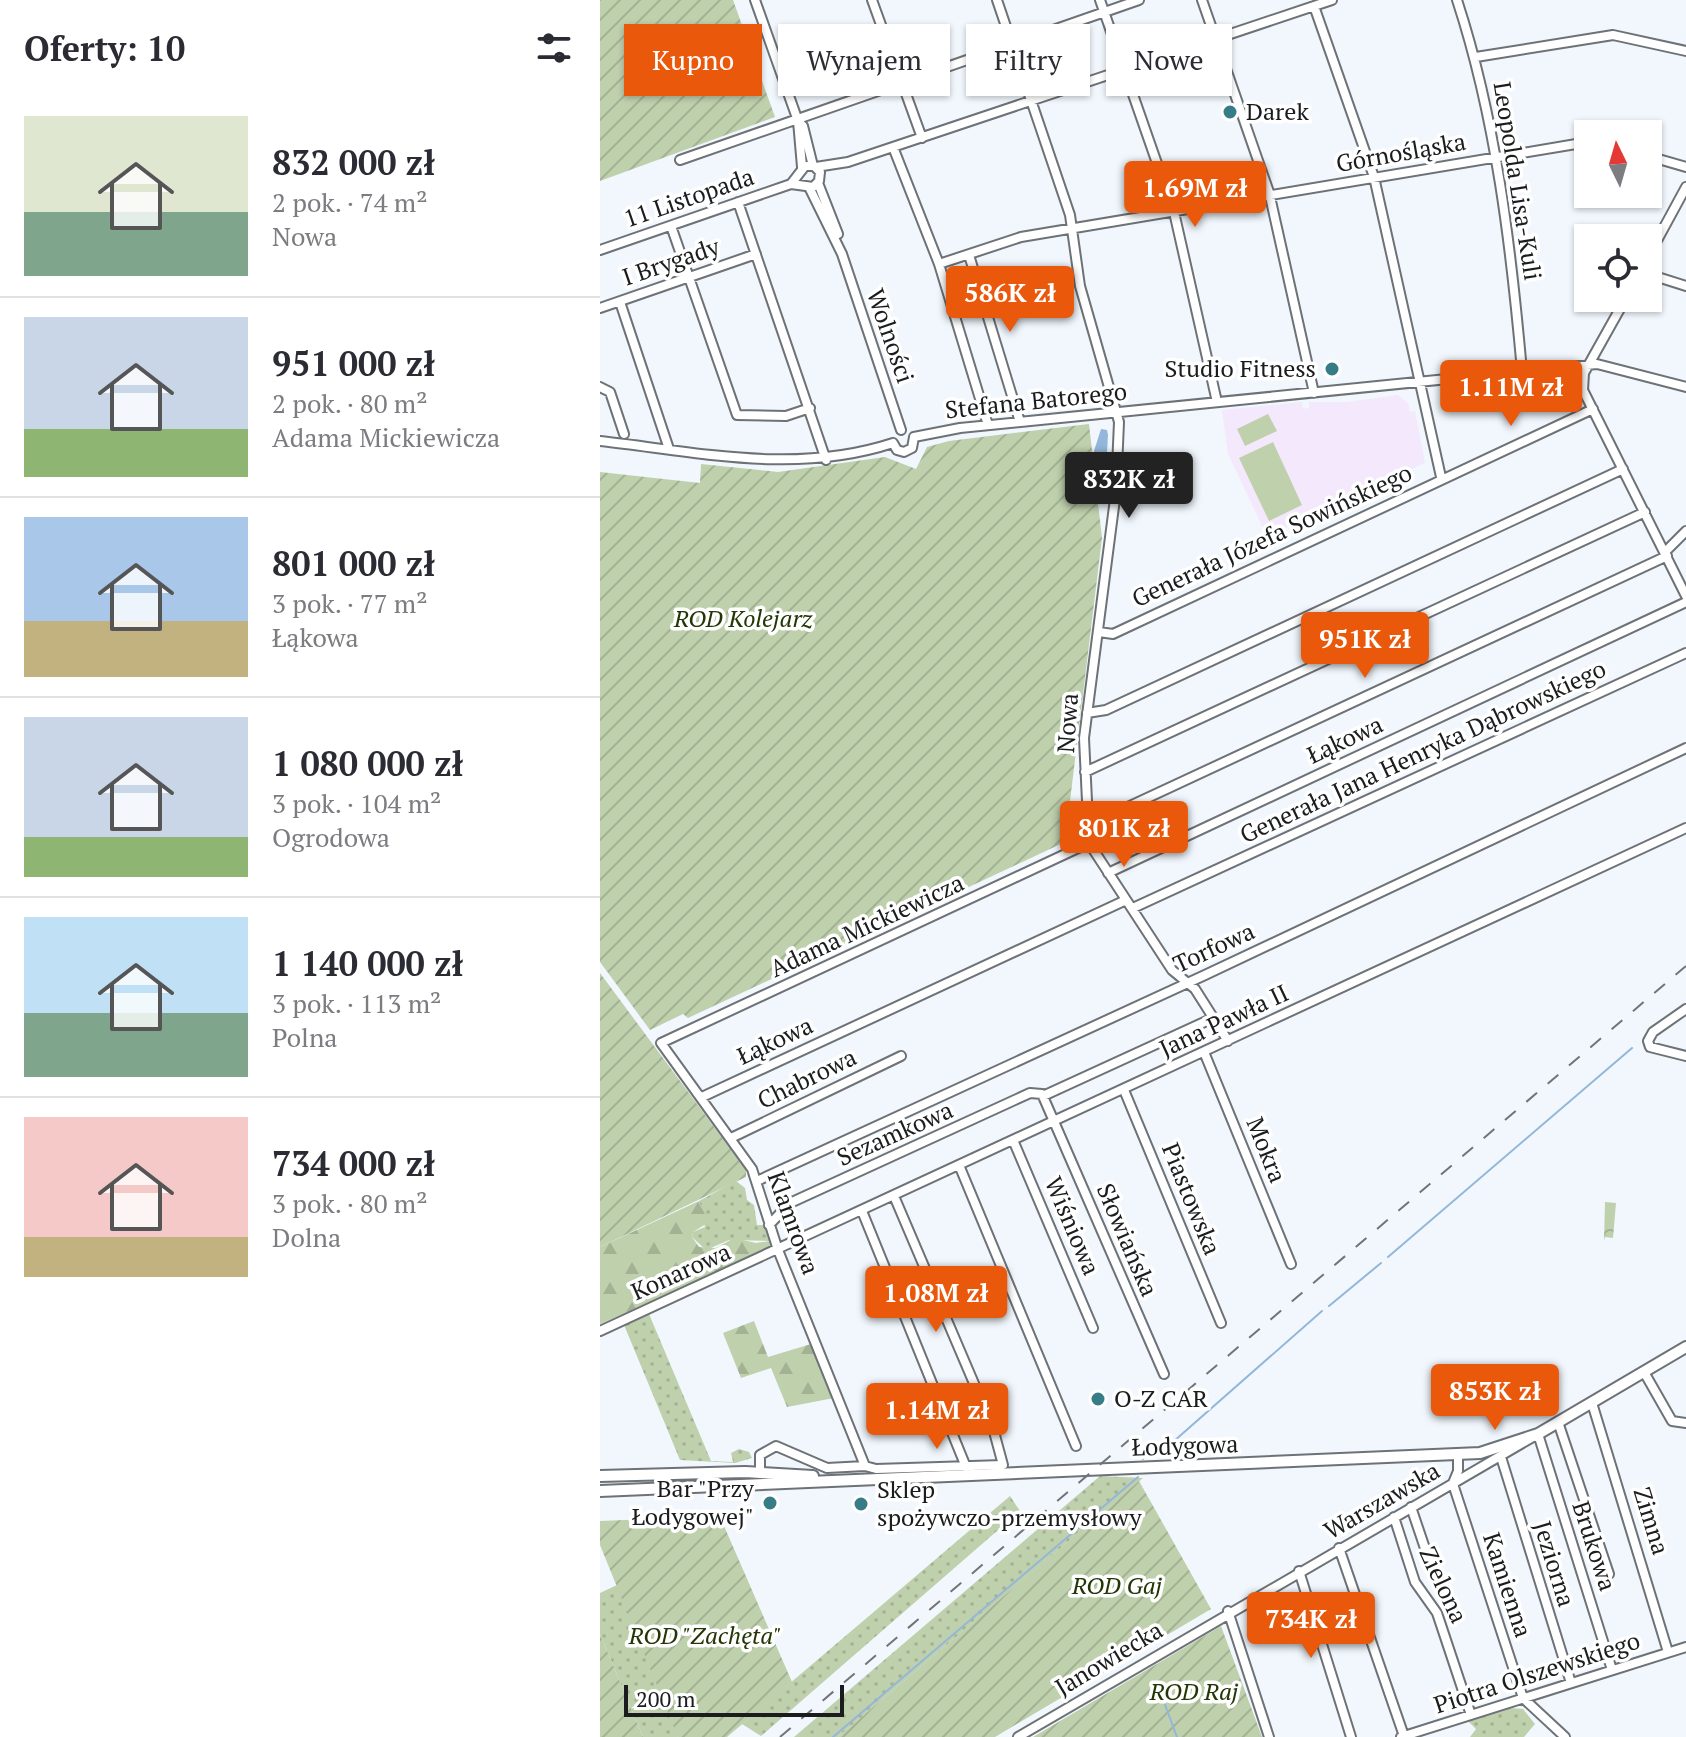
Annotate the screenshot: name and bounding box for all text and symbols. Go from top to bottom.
chip: Kupno [624,24,762,96]
chip: Wynajem [778,24,950,96]
chip: Filtry [966,24,1090,96]
chip: Nowe [1106,24,1232,96]
text: Oferty: 10 [24,26,185,71]
icon: filters [532,26,576,70]
street label: Leopolda Lisa-Kuli [1486,79,1549,282]
place label: Darek [1246,95,1309,127]
marker: Darek [1221,103,1239,121]
north arrow [1574,120,1662,208]
map controls [1574,120,1662,312]
street label: Górnośląska [1333,125,1468,179]
text: 832 000 zł [272,140,435,185]
icon: home [88,148,184,244]
street label: 11 Listopada [619,160,758,234]
pin: 1.69M zł [1112,161,1278,229]
text: 1.69M zł [1142,170,1248,204]
text: 2 pok. · 74 m² [272,185,427,219]
text: Nowa [272,219,337,253]
button: locate [1574,224,1662,312]
street label: I Brygady [618,229,724,293]
pin: 586K zł [936,266,1084,334]
text: 586K zł [964,275,1056,309]
street label: Wolności [860,284,922,387]
text: 951 000 zł [272,341,435,386]
icon: home [88,349,184,445]
place label: Studio Fitness [1165,352,1316,384]
marker: Studio Fitness [1323,360,1341,378]
pin: 1.11M zł [1428,360,1594,428]
text: 1.11M zł [1458,369,1564,403]
street label: Stefana Batorego [943,375,1128,425]
text: 2 pok. · 80 m² [272,386,427,420]
text: Adama Mickiewicza [272,420,500,454]
pin: 832K zł [1055,452,1203,520]
street label: Generała Józefa Sowińskiego [1126,456,1417,614]
text: 832K zł [1083,461,1175,495]
text: 801 000 zł [272,541,435,586]
icon: home [88,549,184,645]
text: 3 pok. · 77 m² [272,586,427,620]
park label: ROD Kolejarz [673,602,813,634]
pin: 951K zł [1291,612,1439,680]
text: Łąkowa [272,620,359,654]
text: 951K zł [1319,621,1411,655]
street label: Generała Jana Henryka Dąbrowskiego [1234,652,1611,850]
street label: Nowa [1049,692,1085,754]
street label: Łąkowa [1302,708,1388,770]
text: 1 080 000 zł [272,741,464,786]
icon: home [88,749,184,845]
text: 3 pok. · 104 m² [272,786,441,820]
pin: 801K zł [1050,801,1198,869]
text: 801K zł [1078,810,1170,844]
text: Ogrodowa [272,820,390,854]
street label: Adama Mickiewicza [764,866,969,984]
street label: Torfowa [1168,914,1259,980]
text: 1 140 000 zł [272,941,464,986]
icon: home [88,949,184,1045]
street label: Jana Pawła II [1154,976,1293,1064]
text: 3 pok. · 113 m² [272,986,441,1020]
street label: Łąkowa [732,1009,818,1071]
text: Polna [272,1020,338,1054]
street label: Chabrowa [752,1040,861,1116]
street label: Sezamkowa [831,1093,958,1173]
street label: Mokra [1239,1112,1294,1187]
street label: Piastowska [1155,1138,1229,1259]
text: 734 000 zł [272,1141,435,1186]
icon: home [88,1149,184,1245]
street label: Klamrowa [761,1167,827,1279]
street label: Wiśniowa [1038,1171,1108,1280]
street label: Słowiańska [1090,1178,1166,1301]
text: 3 pok. · 80 m² [272,1186,427,1220]
text: Dolna [272,1220,341,1254]
street label: Konarowa [626,1235,735,1307]
pin: 1.08M zł [853,1266,1019,1334]
text: 1.08M zł [883,1275,989,1309]
pin: 853K zł [1421,1364,1569,1432]
text: 853K zł [1449,1373,1541,1407]
place label: O-Z CAR [1114,1382,1209,1414]
pin: 1.14M zł [854,1383,1020,1451]
marker: O-Z CAR [1089,1390,1107,1408]
text: 1.14M zł [884,1392,990,1426]
street label: Łodygowa [1131,1427,1239,1463]
street label: Warszawska [1318,1454,1445,1546]
place label: Bar "Przy Łodygowej" [632,1472,755,1532]
place label: Sklep spożywczo-przemysłowy [877,1473,1143,1533]
street label: Zimna [1627,1483,1677,1558]
marker: Bar "Przy Łodygowej" [761,1494,779,1512]
marker: Sklep spożywczo-przemysłowy [852,1495,870,1513]
street label: Brukowa [1565,1497,1624,1595]
street label: Jeziorna [1527,1517,1583,1610]
street label: Kamienna [1476,1528,1540,1641]
street label: Zielona [1412,1541,1475,1628]
park label: ROD Gaj [1071,1569,1163,1601]
pin: 734K zł [1237,1592,1385,1660]
text: 734K zł [1265,1601,1357,1635]
street label: Janowiecka [1049,1614,1168,1703]
park label: ROD "Zachęta" [628,1619,781,1651]
street label: Piotra Olszewskiego [1430,1624,1644,1720]
park label: ROD Raj [1149,1675,1239,1707]
scale bar [624,1681,844,1717]
text: 200 m [636,1684,696,1713]

